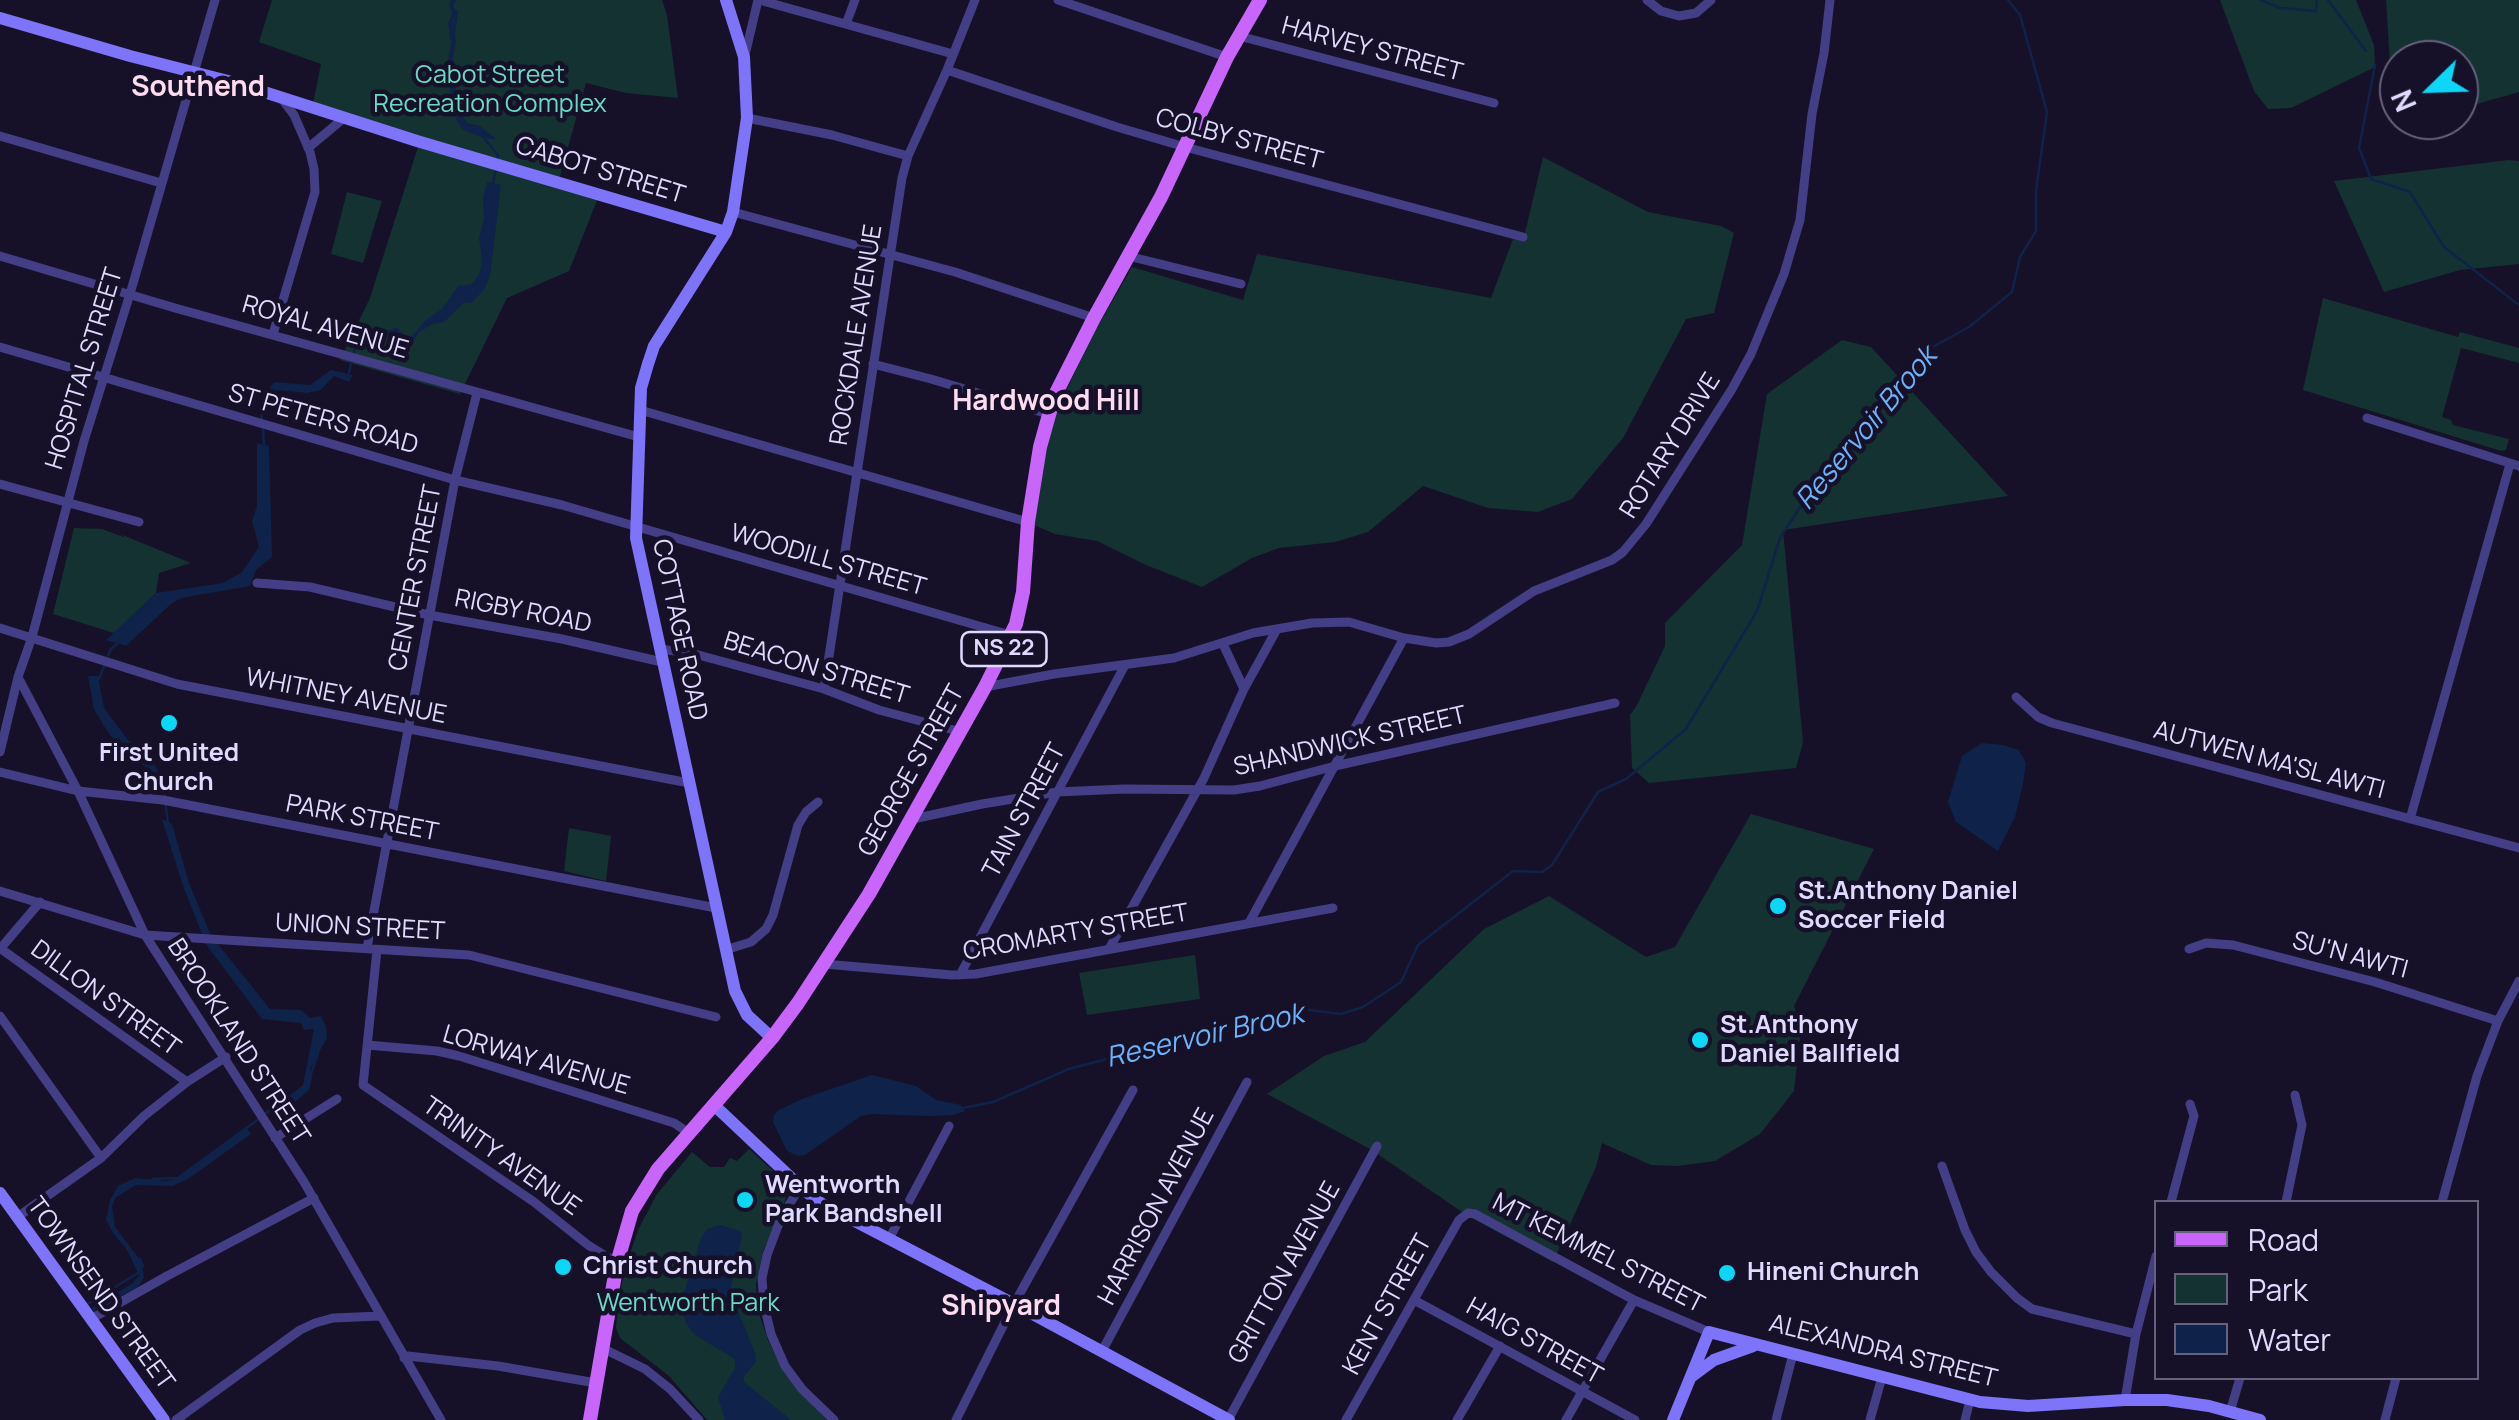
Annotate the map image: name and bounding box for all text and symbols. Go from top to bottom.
street label: HARVEY STREET [1278,11,1466,89]
north arrow [2379,40,2479,140]
park label: Cabot Street Recreation Complex [373,61,607,120]
district label: Southend [131,71,265,105]
text: N [2382,84,2425,118]
street label: COLBY STREET [1152,103,1326,177]
street label: CABOT STREET [512,131,688,211]
street label: ROCKDALE AVENUE [825,223,889,447]
street label: HOSPITAL STREET [40,265,130,473]
street label: ROYAL AVENUE [239,290,411,366]
water label: Reservoir Brook [1789,341,1945,517]
street label: ROTARY DRIVE [1614,368,1728,524]
street label: ST PETERS ROAD [225,379,421,461]
district label: Hardwood Hill [952,385,1140,419]
street label: CENTER STREET [383,483,449,673]
street label: WOODILL STREET [727,519,929,603]
street label: COTTAGE ROAD [645,537,713,723]
street label: RIGBY ROAD [452,584,594,640]
street label: BEACON STREET [720,627,912,711]
road number: NS 22 [962,632,1046,666]
street label: WHITNEY AVENUE [243,663,449,731]
street label: GEORGE STREET [852,680,972,862]
street label: SHANDWICK STREET [1231,701,1469,783]
marker: First United Church [158,712,180,734]
street label: AUTWEN MA'SL AWTI [2150,716,2388,806]
place label: First United Church [99,739,239,798]
street label: TAIN STREET [977,739,1073,883]
street label: PARK STREET [283,790,441,848]
place label: St.Anthony Daniel Soccer Field [1798,877,2018,936]
marker: St.Anthony Daniel Soccer Field [1767,895,1789,917]
street label: CROMARTY STREET [961,898,1191,968]
street label: UNION STREET [274,909,446,947]
street label: SU'N AWTI [2289,926,2411,986]
street label: BROOKLAND STREET [160,934,316,1150]
street label: DILLON STREET [24,935,186,1063]
water label: Reservoir Brook [1103,998,1307,1076]
place label: St.Anthony Daniel Ballfield [1720,1011,1900,1070]
street label: LORWAY AVENUE [439,1020,633,1102]
marker: St.Anthony Daniel Ballfield [1689,1029,1711,1051]
street label: TRINITY AVENUE [416,1091,586,1223]
street label: HARRISON AVENUE [1093,1104,1221,1310]
place label: Wentworth Park Bandshell [765,1171,943,1230]
street label: GRITTON AVENUE [1223,1177,1347,1369]
street label: MT KEMMEL STREET [1487,1188,1709,1320]
marker: Wentworth Park Bandshell [734,1189,756,1211]
street label: TOWNSEND STREET [20,1192,180,1396]
legend [2154,1200,2479,1380]
text: Road [2248,1219,2319,1260]
street label: KENT STREET [1337,1230,1439,1380]
place label: Christ Church [583,1252,753,1282]
marker: Christ Church [552,1256,574,1278]
place label: Hineni Church [1747,1258,1919,1288]
marker: Hineni Church [1716,1262,1738,1284]
text: Park [2248,1269,2308,1310]
park label: Wentworth Park [596,1289,780,1319]
district label: Shipyard [941,1290,1061,1324]
street label: HAIG STREET [1461,1292,1607,1392]
street label: ALEXANDRA STREET [1766,1309,2000,1395]
text: Water [2248,1319,2331,1360]

